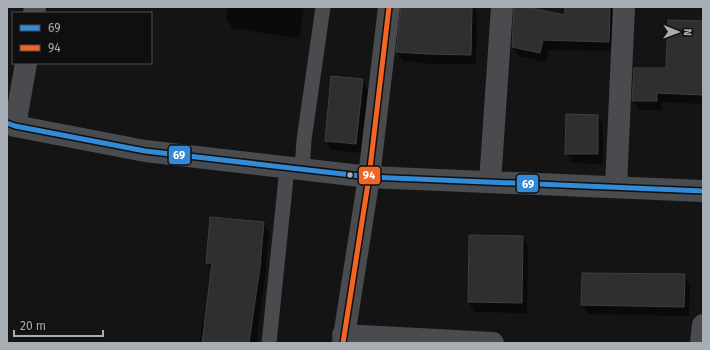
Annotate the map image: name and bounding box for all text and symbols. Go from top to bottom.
legend [12,12,152,64]
north arrow [658,12,698,52]
text: 69 [48,21,61,35]
text: N [681,28,694,36]
text: 94 [48,41,61,55]
line badge: 69 [168,145,191,165]
text: 69 [173,149,185,162]
line badge: 94 [358,166,381,185]
text: 94 [363,169,375,182]
unlabelled marker [345,170,355,180]
line badge: 69 [516,174,539,193]
text: 69 [522,178,534,191]
scale bar [14,312,103,338]
text: 20 m [20,319,46,333]

